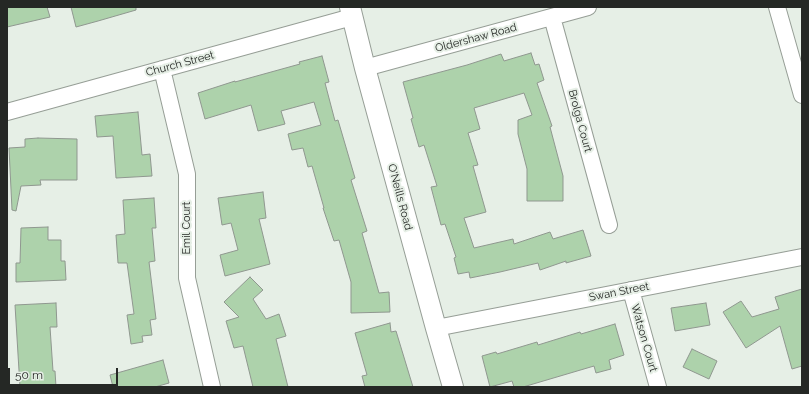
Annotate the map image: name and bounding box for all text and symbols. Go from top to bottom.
street label: Oldershaw Road [434,21,518,55]
street label: Church Street [145,49,215,79]
street label: Brolga Court [565,88,595,154]
street label: O'Neills Road [385,162,415,232]
street label: Emil Court [180,201,194,255]
street label: Swan Street [588,280,650,304]
street label: Watson Court [628,303,660,373]
scale bar [10,360,120,386]
text: 50 m [15,368,43,382]

